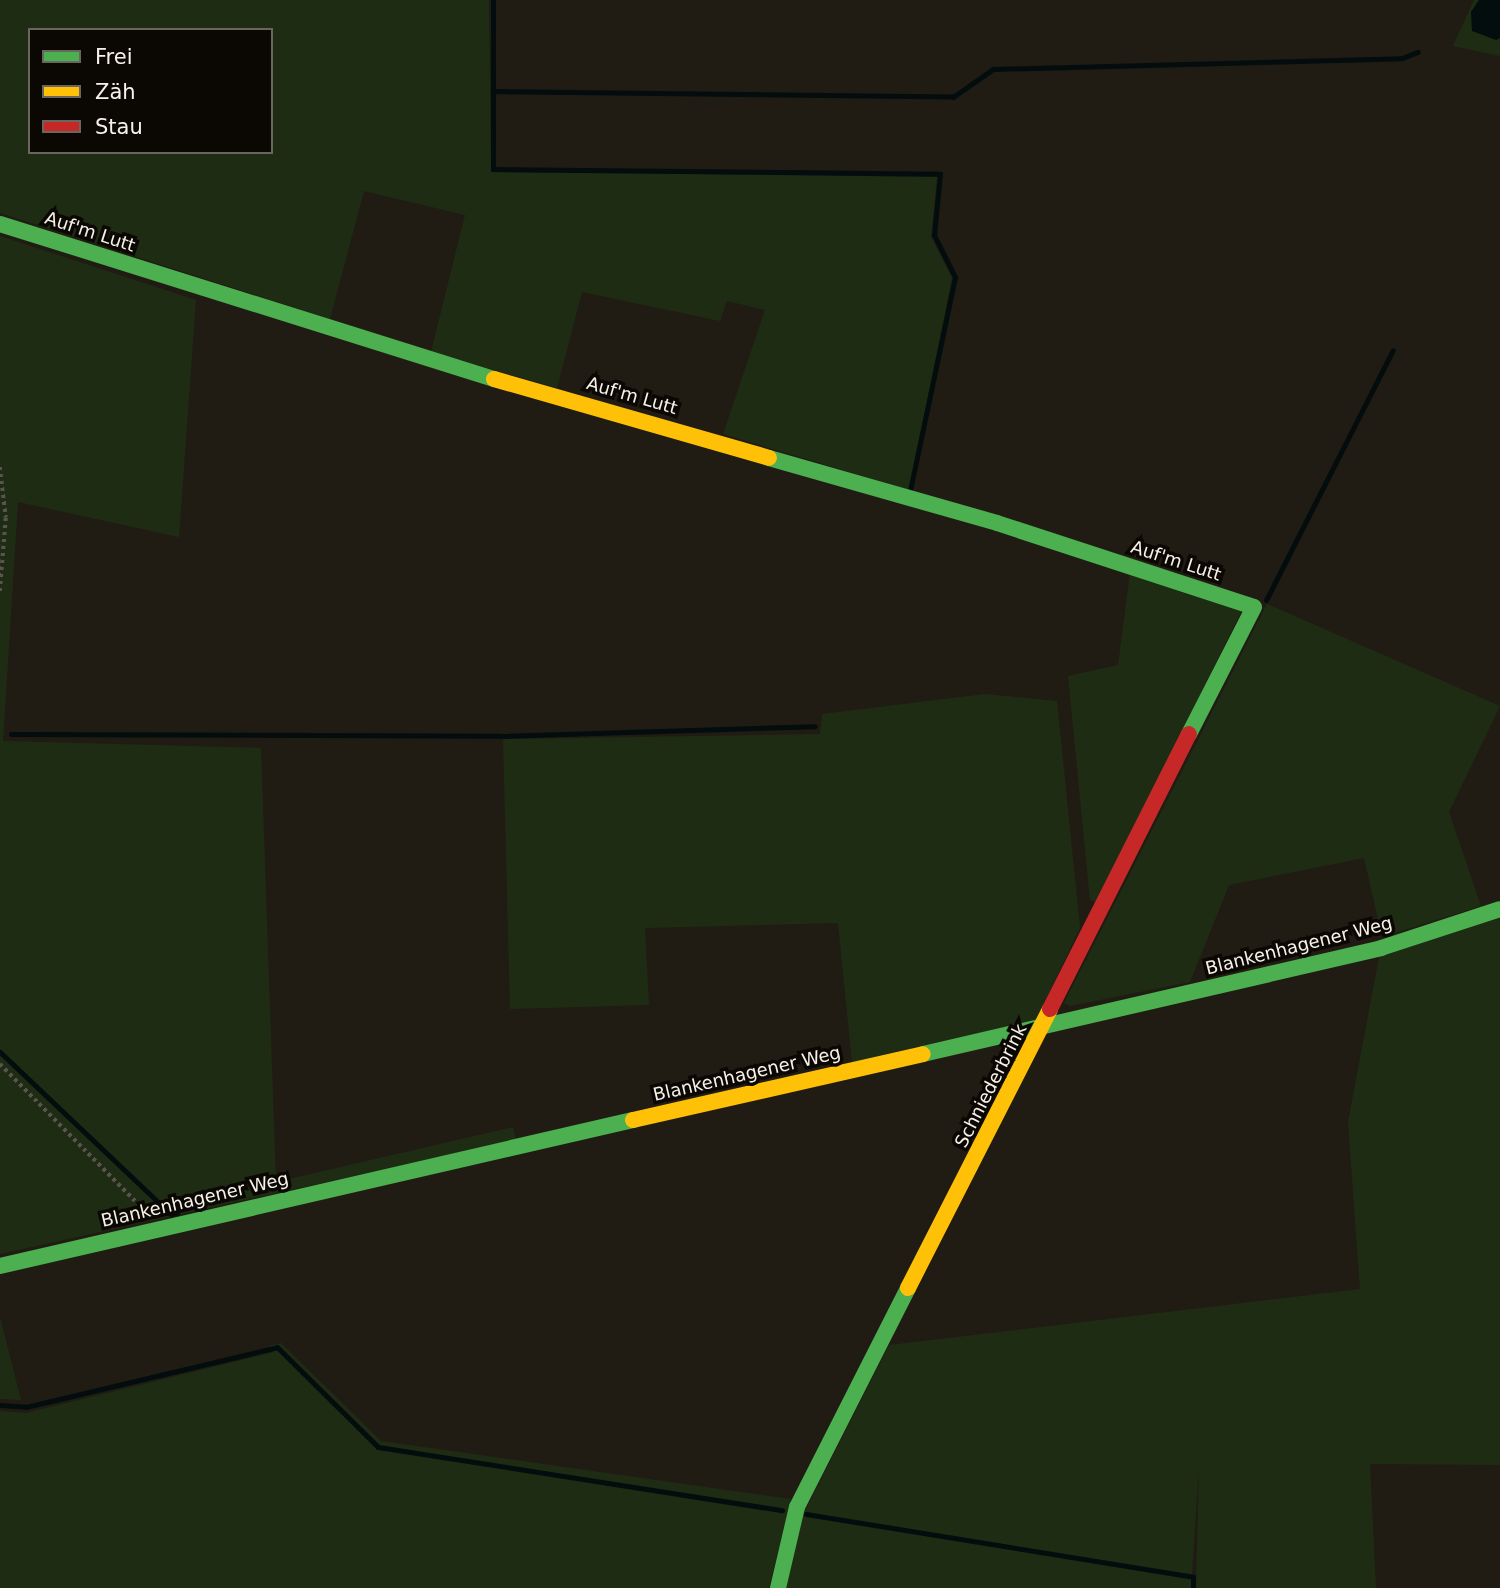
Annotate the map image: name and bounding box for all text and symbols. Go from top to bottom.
legend [28,28,273,154]
text: Frei [95,45,132,69]
text: Zäh [95,80,136,104]
text: Stau [95,115,143,139]
street label: Auf'm Lutt [42,207,138,257]
street label: Auf'm Lutt [584,373,680,419]
street label: Auf'm Lutt [1128,536,1224,586]
street label: Blankenhagener Weg [1203,912,1395,980]
street label: Schniederbrink [951,1021,1031,1151]
street label: Blankenhagener Weg [651,1042,843,1106]
street label: Blankenhagener Weg [99,1168,291,1232]

